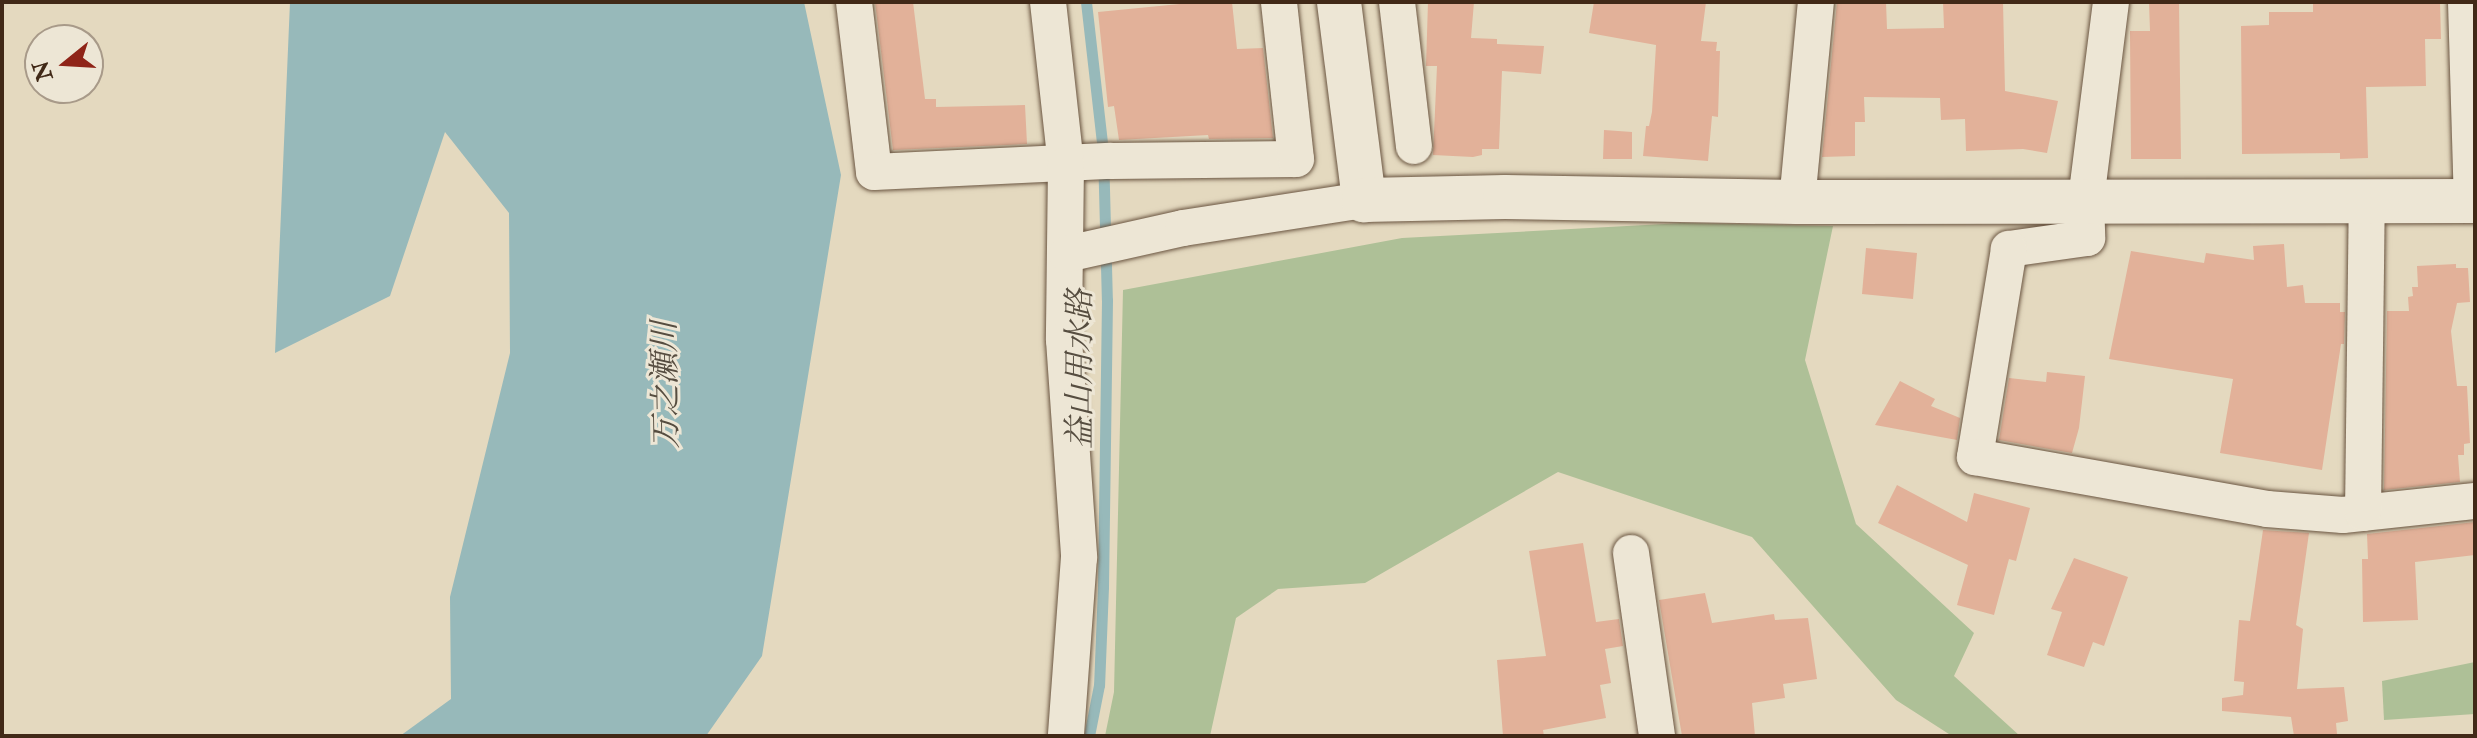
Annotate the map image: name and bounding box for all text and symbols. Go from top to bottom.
north arrow [24,24,104,104]
text: N [27,57,59,85]
water label: 益山用水路 [1061,289,1099,449]
water label: 万之瀬川 [646,321,686,449]

